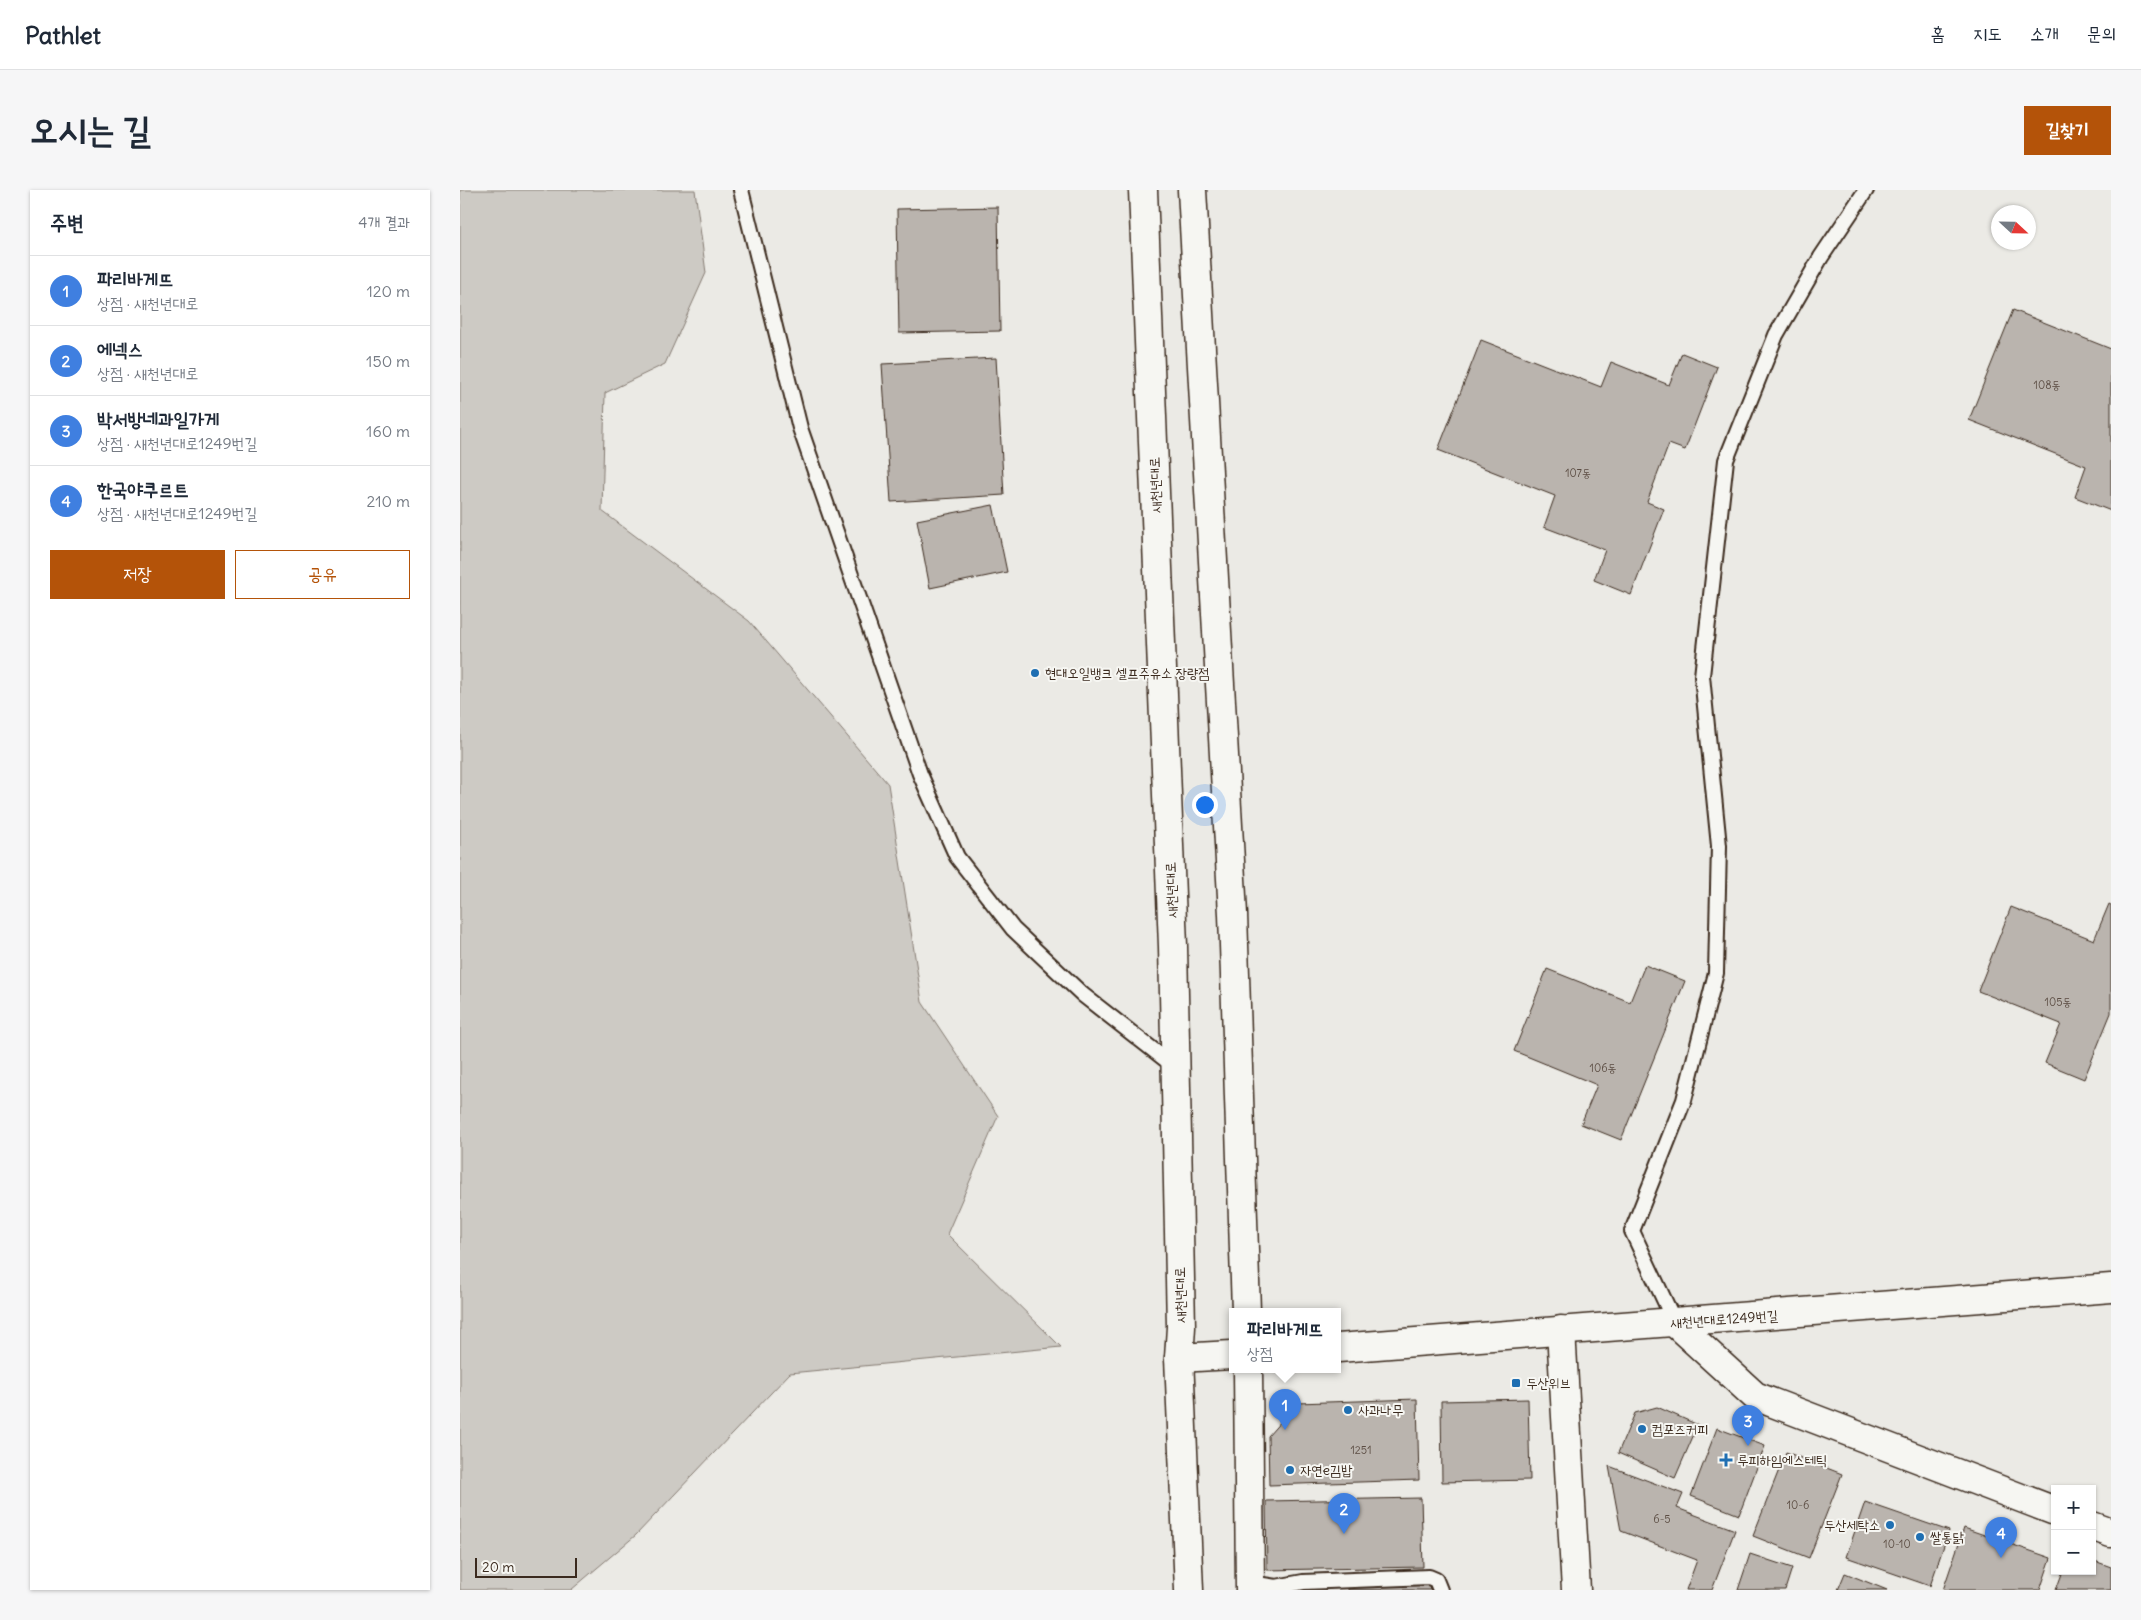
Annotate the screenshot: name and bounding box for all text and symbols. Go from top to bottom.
text: Pathlet [25,20,101,50]
text: 홈 [1931,22,1945,45]
text: 지도 [1973,22,2002,45]
text: 소개 [2030,22,2059,45]
text: 문의 [2087,22,2116,45]
button: 길찾기 [2024,106,2111,155]
text: 오시는 길 [30,107,151,151]
north arrow [1991,205,2036,250]
text: 주변 [50,209,84,236]
text: 4개 결과 [358,212,410,232]
text: 파리바게뜨 [97,267,173,291]
text: 1 [63,281,69,301]
text: 120 m [367,281,410,301]
text: 상점 · 새천년대로 [97,293,198,313]
text: 에넥스 [97,337,143,361]
text: 2 [62,351,70,371]
text: 150 m [366,351,410,371]
text: 상점 · 새천년대로 [97,363,198,383]
house number: 108동 [2034,378,2061,392]
text: 박서방네과일가게 [97,407,219,431]
text: 3 [61,421,71,441]
text: 160 m [366,421,410,441]
text: 상점 · 새천년대로1249번길 [97,433,257,453]
street label: 새천년대로 [1145,457,1165,513]
house number: 107동 [1565,466,1591,480]
text: 한국야쿠르트 [97,477,189,501]
text: 4 [61,491,71,511]
text: 210 m [367,491,410,511]
text: 상점 · 새천년대로1249번길 [97,503,257,523]
button: 저장 [50,550,225,599]
button: 공유 [235,550,410,599]
place label: 현대오일뱅크 셀프주유소 장량점 [1045,664,1209,682]
marker: 현대오일뱅크 셀프주유소 장량점 [1029,667,1041,679]
your location [1192,792,1218,818]
street label: 새천년대로 [1161,862,1181,918]
house number: 105동 [2045,995,2072,1009]
house number: 106동 [1590,1061,1617,1075]
street label: 새천년대로 [1171,1267,1189,1323]
street label: 새천년대로1249번길 [1669,1306,1779,1332]
popup [1229,1308,1341,1373]
text: 파리바게뜨 [1247,1317,1323,1341]
text: 상점 [1247,1343,1273,1363]
place label: 두산위브 [1526,1374,1571,1392]
marker: 두산위브 [1510,1377,1522,1389]
pin: 1 [1269,1389,1301,1430]
place label: 사과나무 [1358,1401,1403,1419]
marker: 사과나무 [1342,1404,1354,1416]
pin: 3 [1732,1405,1764,1446]
place label: 컴포즈커피 [1652,1420,1708,1438]
marker: 컴포즈커피 [1636,1423,1648,1435]
house number: 1251 [1350,1443,1372,1457]
place label: 루피하임에스테틱 [1737,1451,1827,1469]
marker: 루피하임에스테틱 [1719,1453,1733,1467]
place label: 자연e김밥 [1300,1461,1353,1479]
marker: 자연e김밥 [1284,1464,1296,1476]
map controls [2051,1485,2096,1575]
button: + [2051,1485,2096,1530]
pin: 2 [1328,1493,1360,1534]
house number: 10-6 [1787,1498,1809,1512]
house number: 6-5 [1653,1512,1671,1526]
place label: 두산세탁소 [1824,1516,1880,1534]
pin: 4 [1985,1517,2017,1558]
marker: 두산세탁소 [1884,1519,1896,1531]
place label: 쌀통닭 [1930,1528,1965,1546]
button: − [2051,1530,2096,1575]
marker: 쌀통닭 [1914,1531,1926,1543]
house number: 10-10 [1883,1537,1911,1551]
scale bar [475,1555,578,1578]
text: 20 m [482,1558,515,1576]

